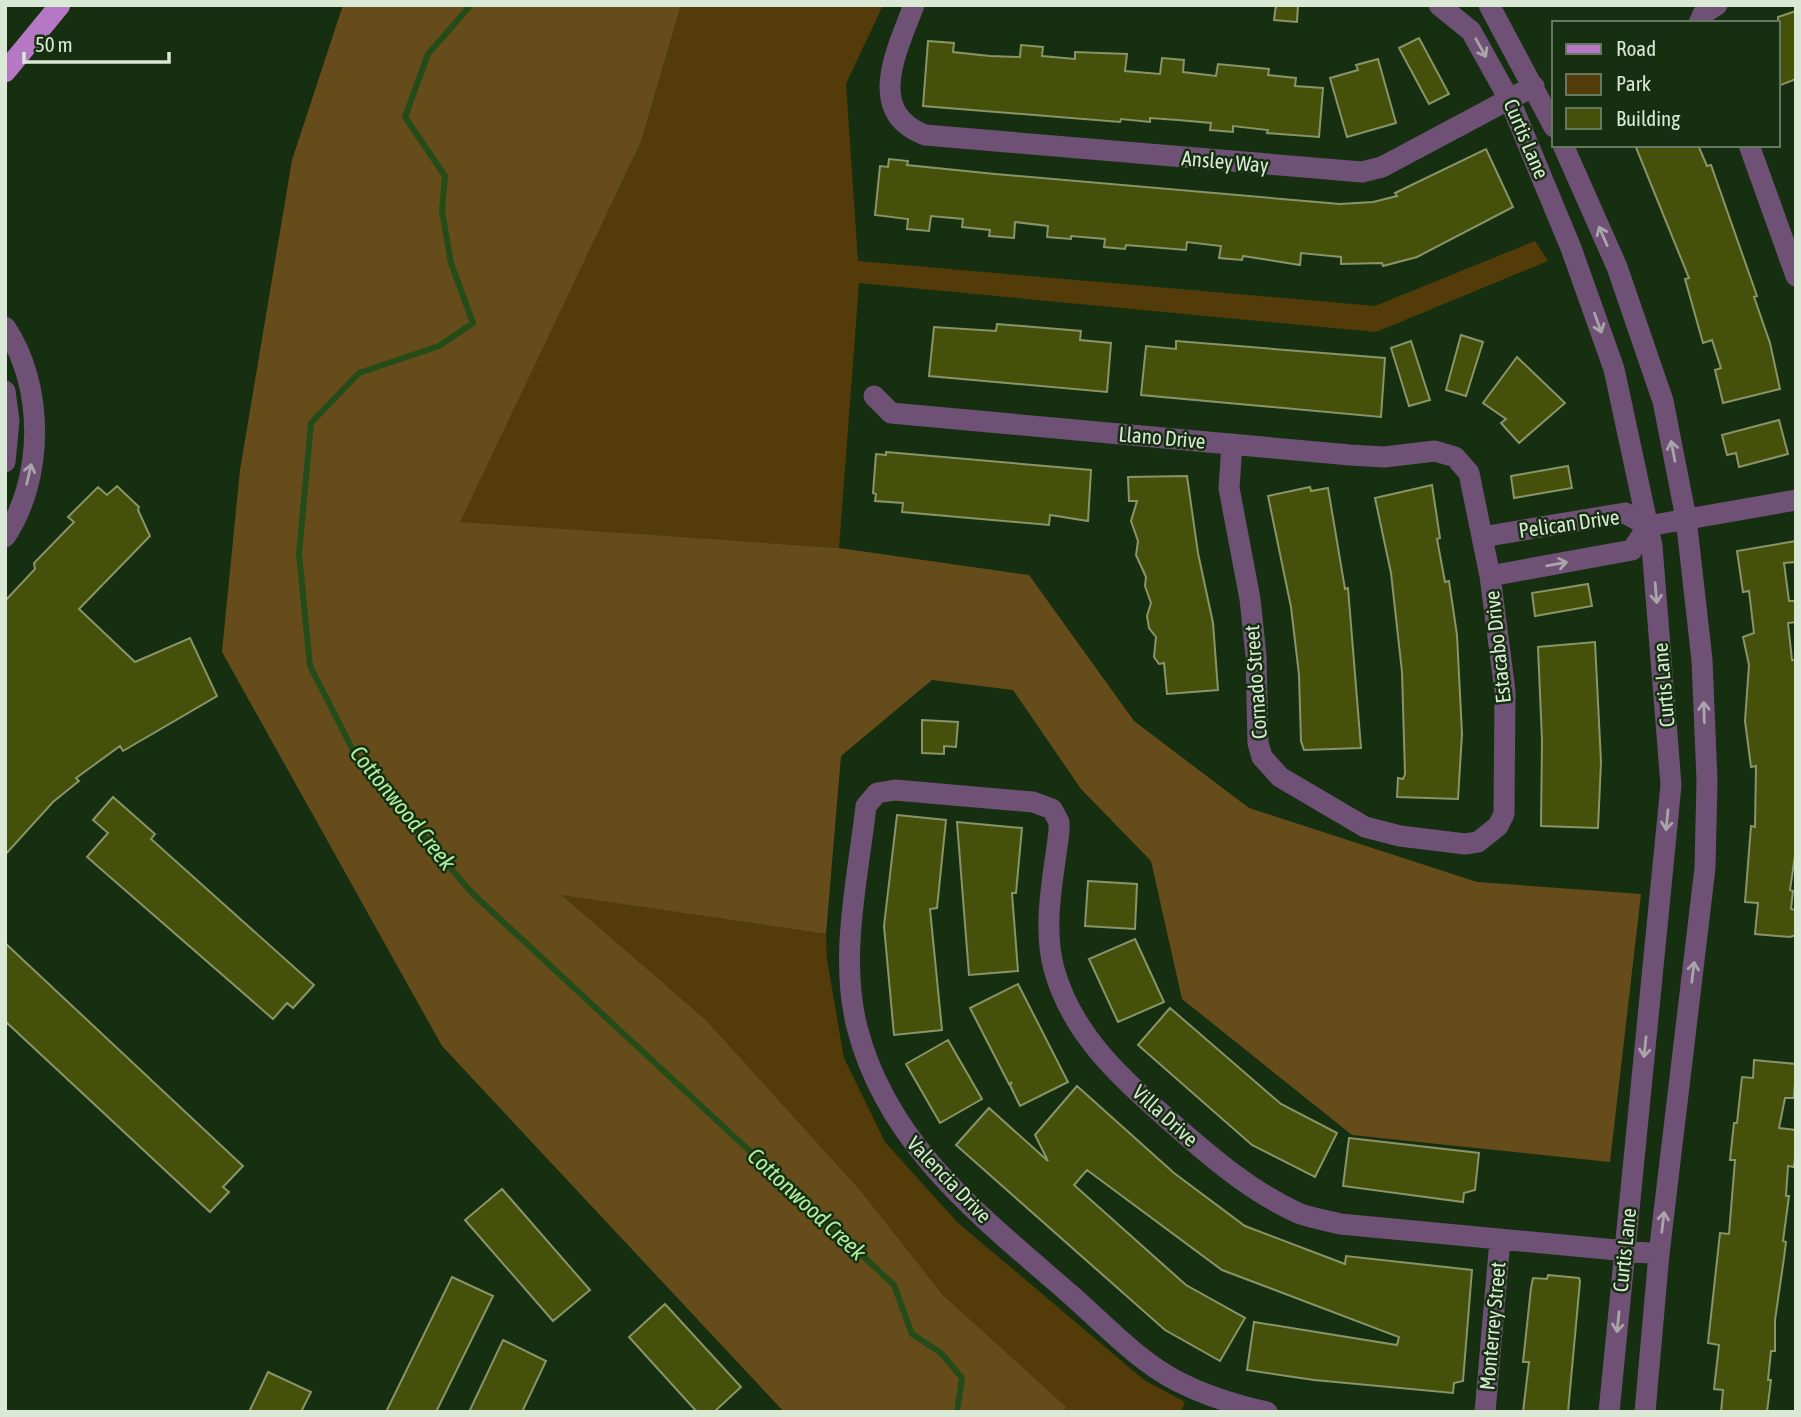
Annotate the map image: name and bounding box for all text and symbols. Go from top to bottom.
scale bar [24,21,170,65]
legend [1552,21,1780,147]
text: 50 m [35,32,73,56]
text: Road [1616,36,1656,60]
one-way arrow [1474,37,1488,57]
text: Park [1616,71,1651,95]
street label: Curtis Lane [1499,95,1554,182]
text: Building [1616,106,1680,130]
street label: Ansley Way [1181,145,1270,177]
one-way arrow [1596,225,1609,247]
one-way arrow [1593,312,1605,334]
street label: Llano Drive [1118,421,1207,453]
one-way arrow [1666,440,1679,463]
one-way arrow [23,463,37,486]
street label: Pelican Drive [1517,504,1621,542]
one-way arrow [1545,556,1568,570]
one-way arrow [1650,582,1663,604]
street label: Estacabo Drive [1479,590,1515,705]
street label: Cornado Street [1239,624,1271,740]
street label: Curtis Lane [1647,642,1679,728]
one-way arrow [1698,700,1711,723]
water label: Cottonwood Creek [345,741,462,876]
one-way arrow [1661,808,1674,831]
one-way arrow [1686,961,1699,983]
one-way arrow [1638,1035,1651,1057]
street label: Villa Drive [1128,1080,1203,1151]
street label: Valencia Drive [903,1131,997,1227]
water label: Cottonwood Creek [742,1143,872,1266]
street label: Curtis Lane [1608,1207,1640,1293]
one-way arrow [1657,1211,1670,1234]
street label: Monterrey Street [1474,1261,1510,1391]
one-way arrow [1611,1310,1624,1333]

